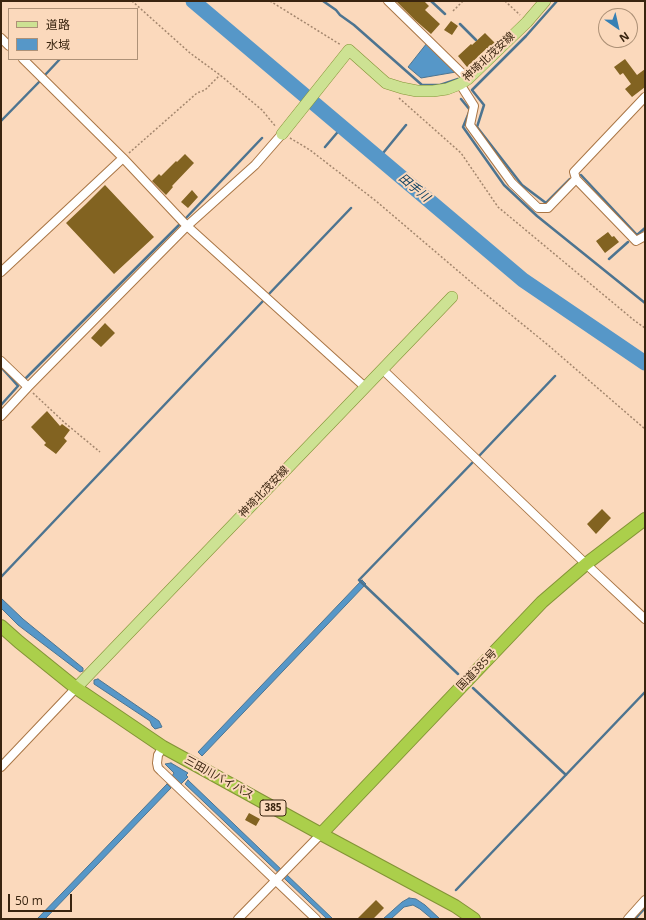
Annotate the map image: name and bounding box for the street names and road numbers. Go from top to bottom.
street label: 神埼北茂安線 [460,30,518,84]
street label: 神埼北茂安線 [236,464,292,520]
street label: 国道385号 [454,647,500,693]
street label: 三田川バイパス [182,754,256,802]
road number: 385 [260,800,286,816]

